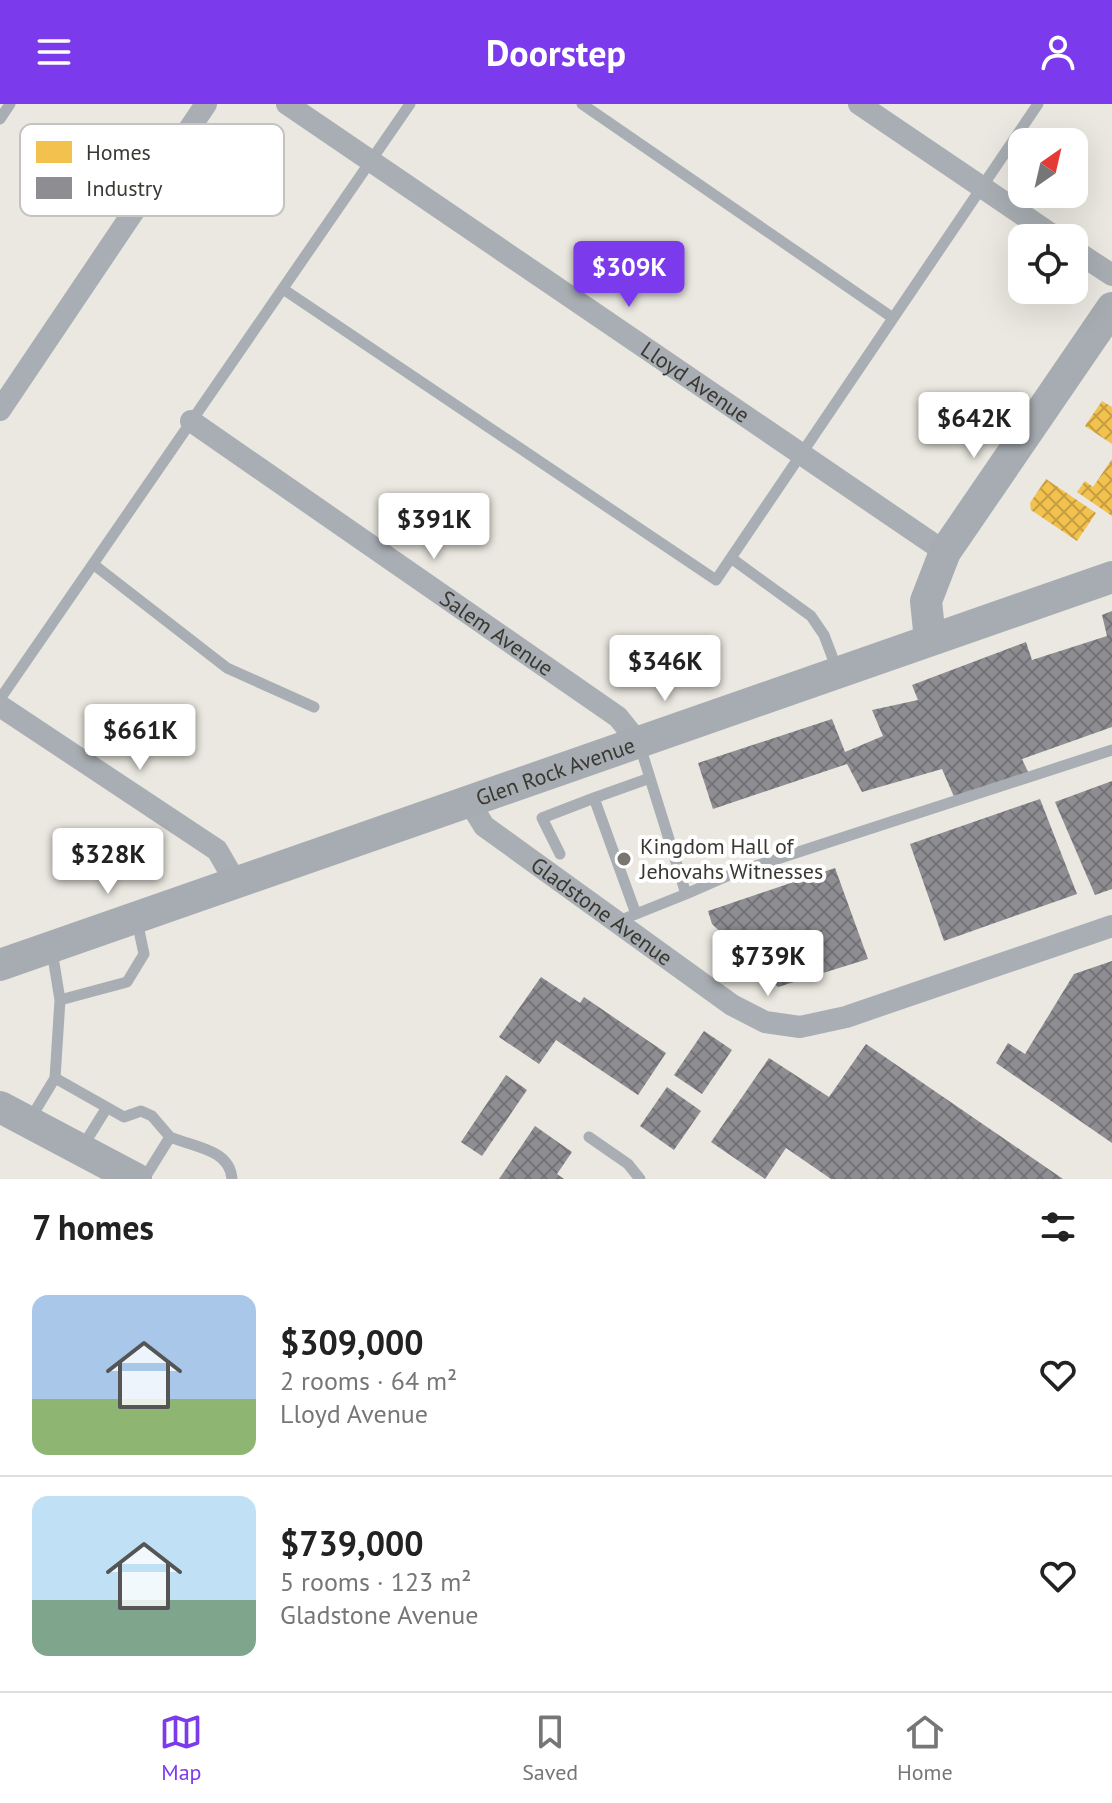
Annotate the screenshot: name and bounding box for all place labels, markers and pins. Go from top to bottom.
pin: $309K [573,241,685,309]
pin: $642K [918,392,1030,460]
pin: $391K [378,493,490,561]
pin: $346K [609,635,721,703]
pin: $661K [84,704,196,772]
pin: $328K [52,828,164,896]
place label: Kingdom Hall of Jehovahs Witnesses [639,832,823,885]
marker: Kingdom Hall of Jehovahs Witnesses [615,850,633,868]
pin: $739K [712,930,824,998]

